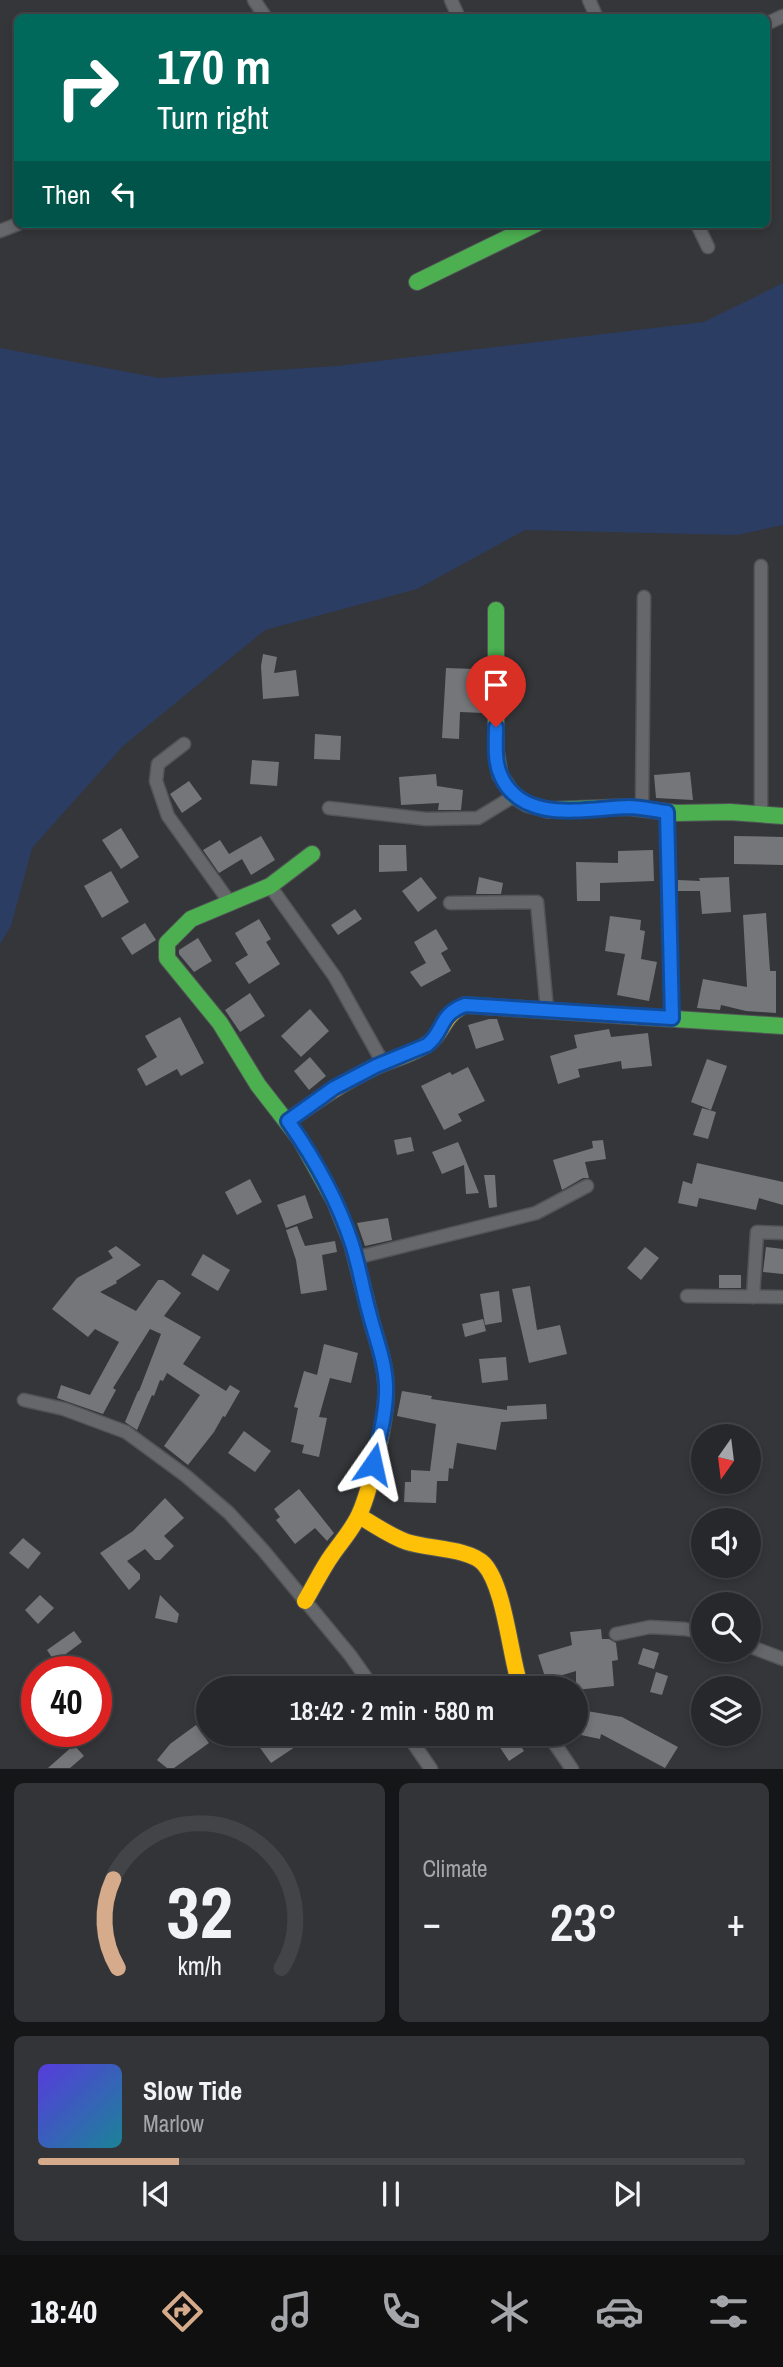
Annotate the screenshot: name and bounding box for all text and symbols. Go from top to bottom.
text: 170 m [157,33,271,99]
icon: right [42,42,133,133]
text: Turn right [157,96,269,139]
icon: left [105,175,143,213]
text: Then [42,177,91,212]
pin [466,655,526,727]
icon: arrive [477,666,515,704]
north arrow [691,1424,761,1494]
map controls [691,1424,761,1746]
position arrow [336,1427,410,1501]
button: sound [691,1508,761,1578]
button: search [691,1592,761,1662]
speed limit sign: 40 [21,1656,112,1747]
button: layers [691,1676,761,1746]
text: 18:42 · 2 min · 580 m [290,1693,494,1728]
text: Climate [423,1853,487,1884]
text: 32 [166,1864,232,1962]
text: 23° [550,1887,618,1957]
text: − [423,1897,441,1948]
text: + [727,1897,745,1948]
text: km/h [177,1949,221,1983]
text: Slow Tide [143,2073,242,2108]
text: Marlow [143,2108,204,2139]
icon: previous [137,2175,175,2213]
icon: pause [372,2175,410,2213]
icon: next [608,2175,646,2213]
icon: directions [158,2287,207,2336]
icon: music [267,2287,316,2336]
icon: phone [376,2287,425,2336]
icon: climate [485,2287,534,2336]
icon: car [595,2287,644,2336]
icon: filters [704,2287,753,2336]
text: 18:40 [30,2290,97,2333]

